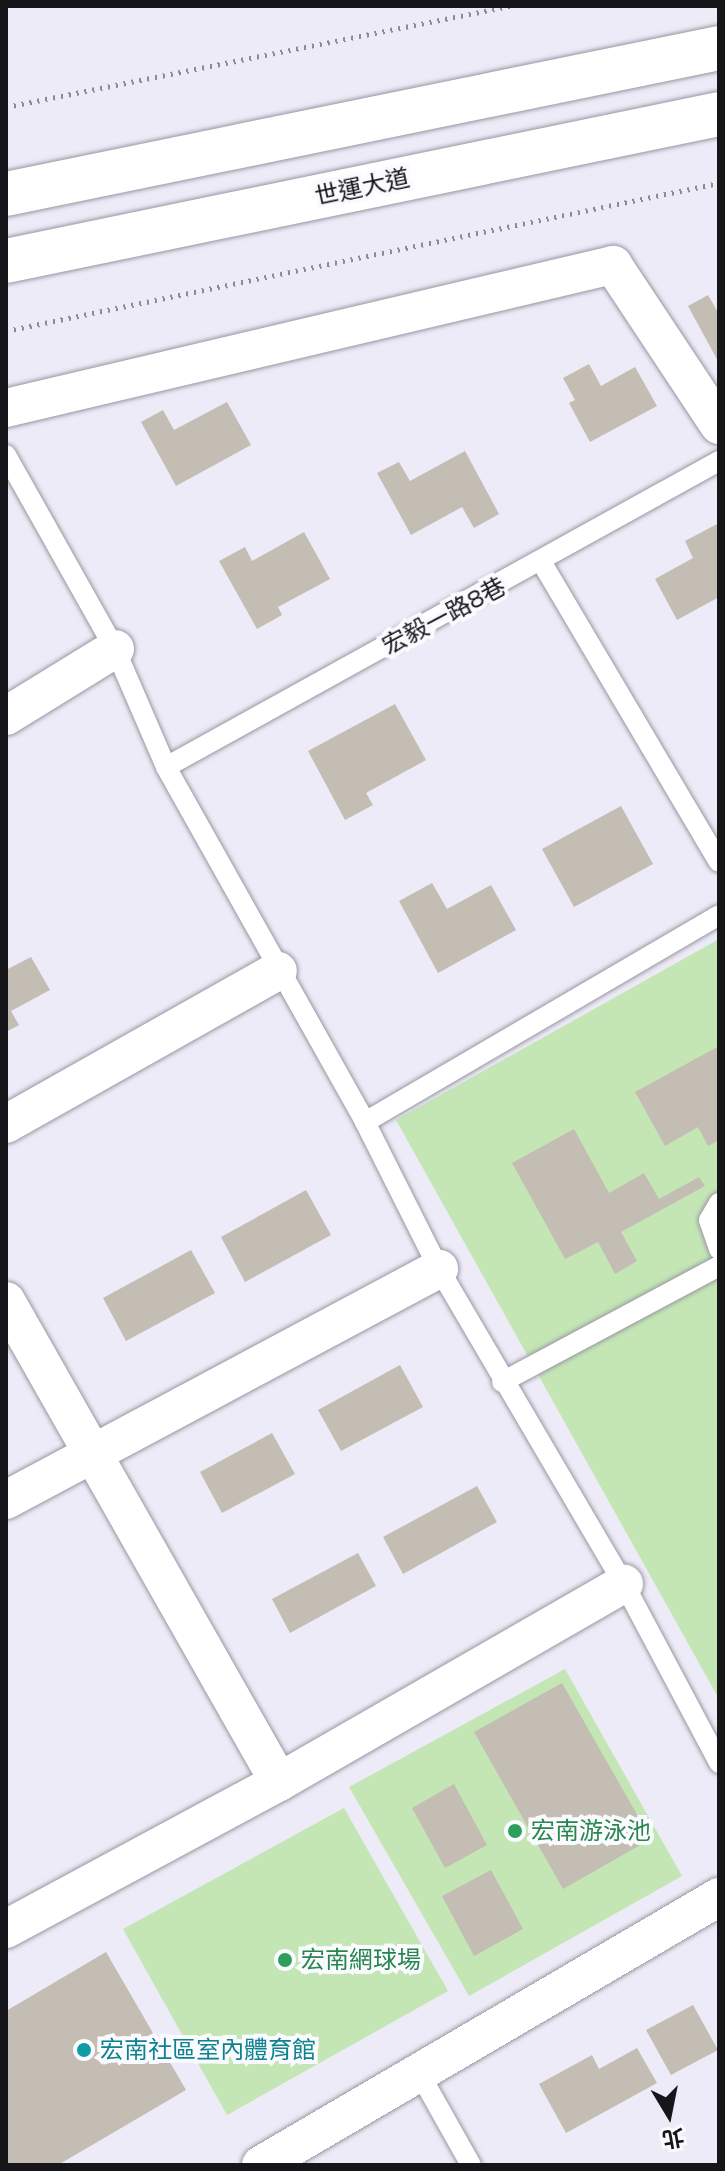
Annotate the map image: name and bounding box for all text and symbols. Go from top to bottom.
street label: 世運大道 [312,163,412,211]
street label: 宏毅一路8巷 [378,572,510,660]
place label: 宏南游泳池 [531,1817,651,1845]
marker: 宏南游泳池 [506,1822,524,1840]
place label: 宏南網球場 [301,1946,421,1974]
marker: 宏南網球場 [276,1951,294,1969]
place label: 宏南社區室內體育館 [100,2036,316,2064]
marker: 宏南社區室內體育館 [75,2041,93,2059]
north arrow [629,2075,709,2155]
text: 北 [660,2123,686,2154]

